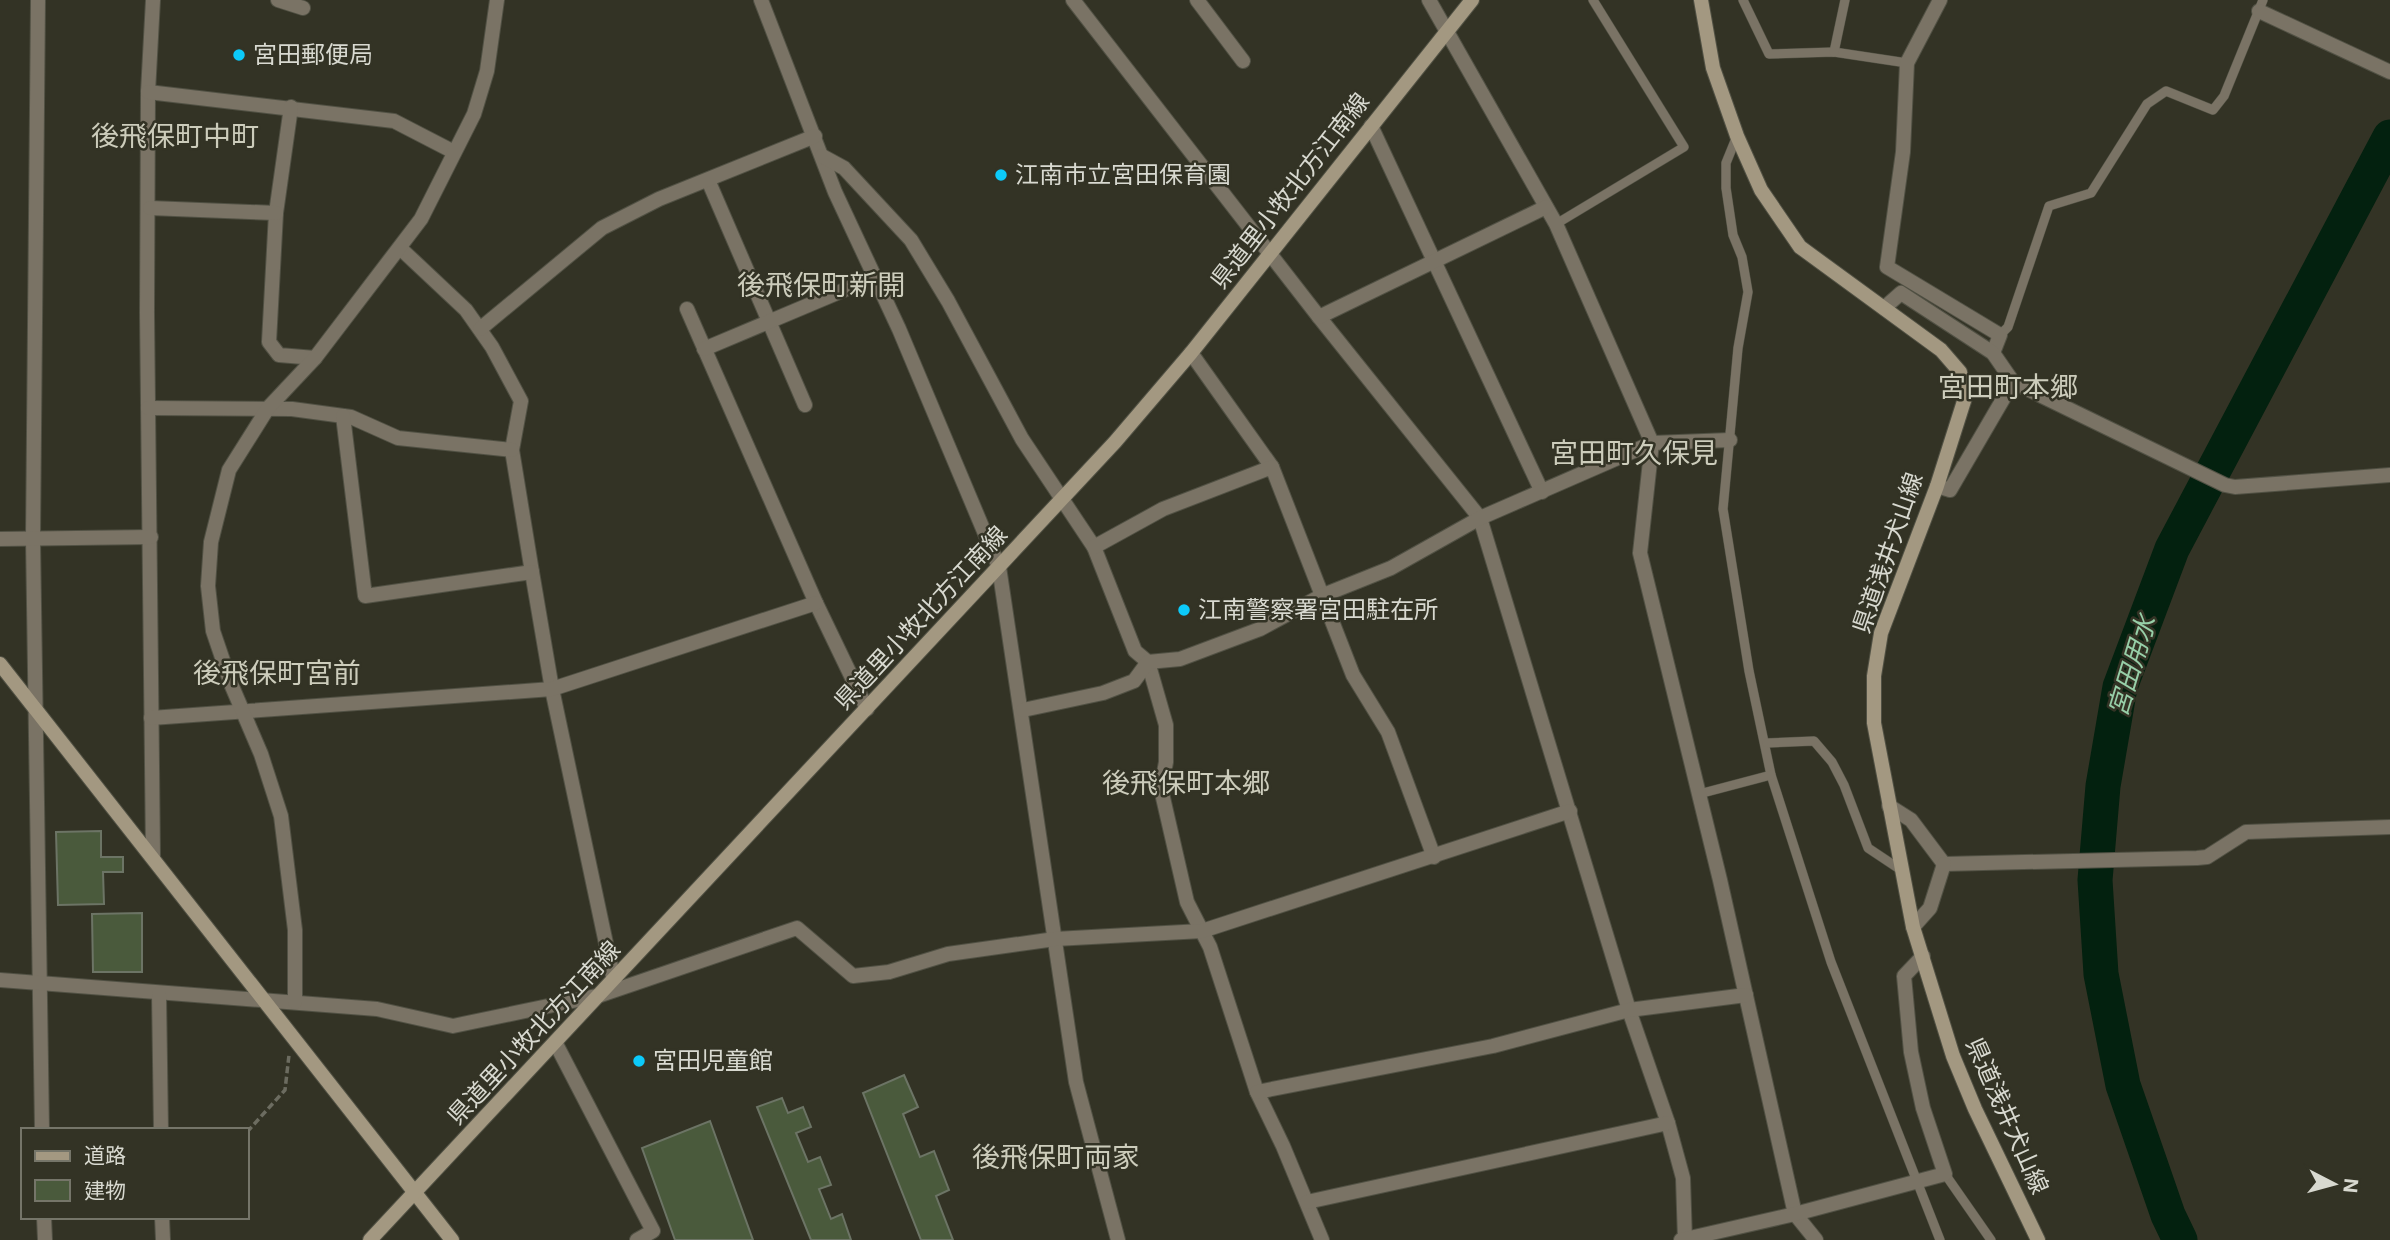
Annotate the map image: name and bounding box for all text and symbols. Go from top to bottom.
place label: 宮田郵便局 [253,40,373,69]
marker: 宮田郵便局 [231,47,247,63]
street label: 県道里小牧北方江南線 [1204,87,1375,294]
district label: 後飛保町中町 [91,119,259,153]
place label: 江南市立宮田保育園 [1015,160,1231,189]
marker: 江南市立宮田保育園 [993,167,1009,183]
district label: 後飛保町新開 [737,268,905,302]
district label: 宮田町本郷 [1938,370,2078,404]
district label: 宮田町久保見 [1550,436,1718,470]
street label: 県道浅井犬山線 [1846,469,1929,637]
street label: 県道里小牧北方江南線 [828,520,1013,715]
place label: 江南警察署宮田駐在所 [1198,595,1438,624]
marker: 江南警察署宮田駐在所 [1176,602,1192,618]
water label: 宮田用水 [2101,609,2162,720]
district label: 後飛保町宮前 [193,656,361,690]
district label: 後飛保町本郷 [1102,766,1270,800]
street label: 県道里小牧北方江南線 [441,935,626,1130]
street label: 県道浅井犬山線 [1960,1033,2055,1198]
place label: 宮田児童館 [653,1046,773,1075]
marker: 宮田児童館 [631,1053,647,1069]
legend [21,1128,248,1219]
district label: 後飛保町両家 [972,1140,1140,1174]
text: 道路 [84,1143,126,1168]
north arrow [2299,1149,2369,1219]
text: N [2338,1177,2363,1194]
text: 建物 [84,1178,126,1203]

